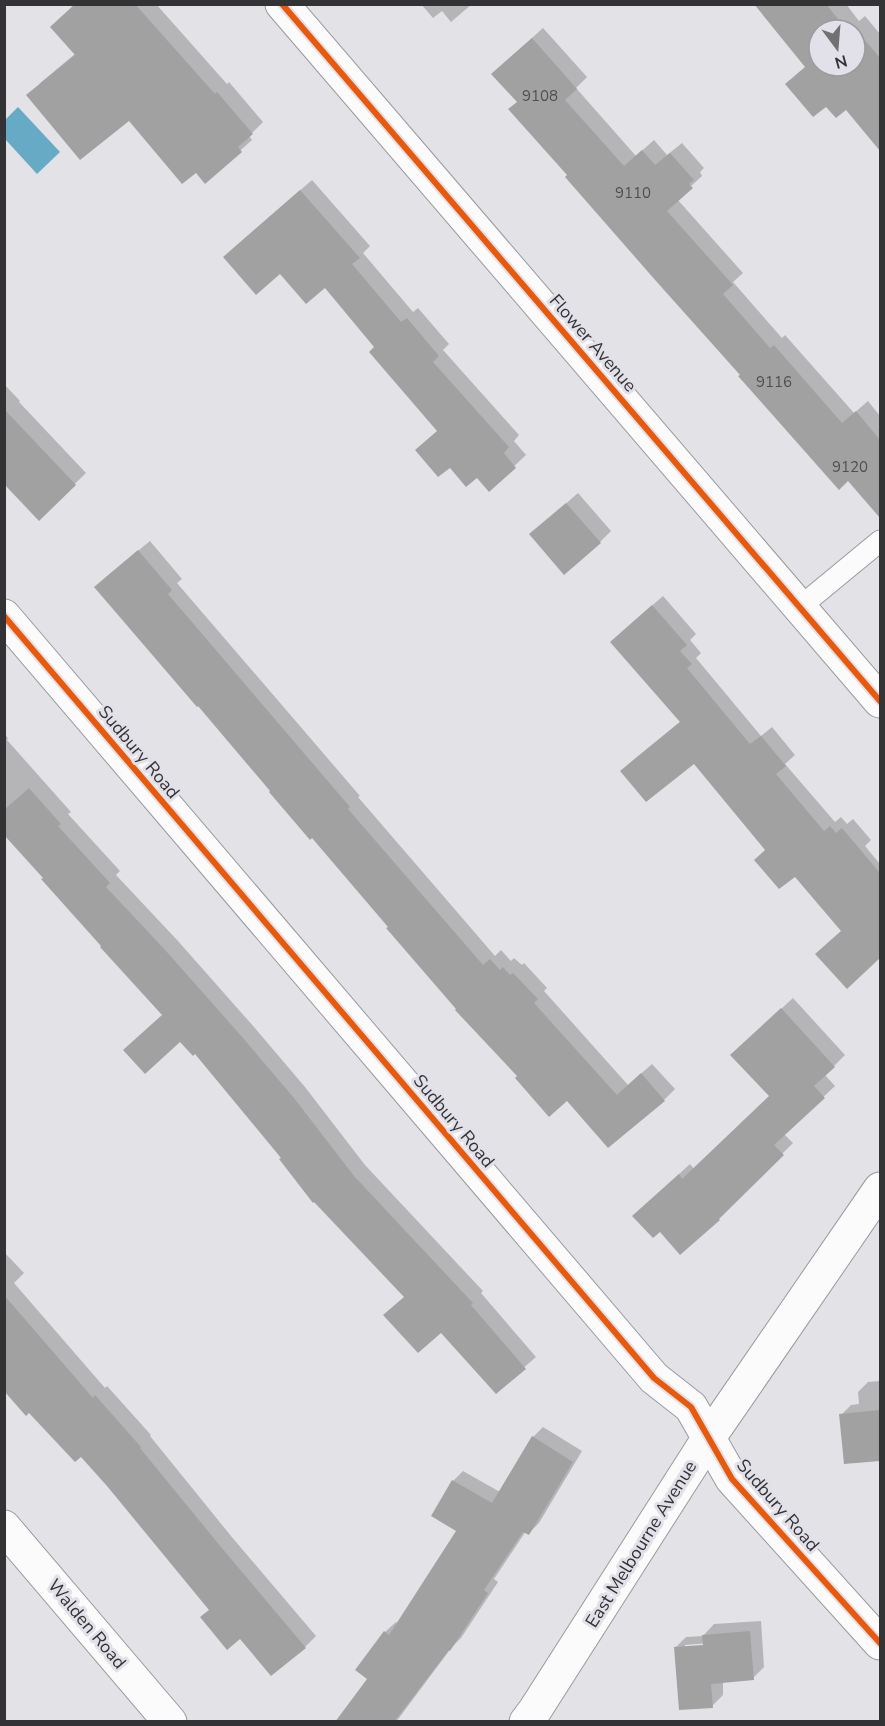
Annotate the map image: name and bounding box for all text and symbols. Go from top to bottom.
north arrow [807,18,867,78]
text: N [832,49,850,74]
house number: 9108 [522,86,558,106]
house number: 9110 [615,183,651,203]
street label: Flower Avenue [544,289,642,397]
house number: 9116 [756,372,792,392]
house number: 9120 [832,457,868,477]
street label: Sudbury Road [93,700,185,804]
street label: Sudbury Road [408,1069,500,1173]
street label: Sudbury Road [731,1454,825,1556]
street label: East Melbourne Avenue [580,1456,702,1632]
street label: Walden Road [42,1574,132,1674]

